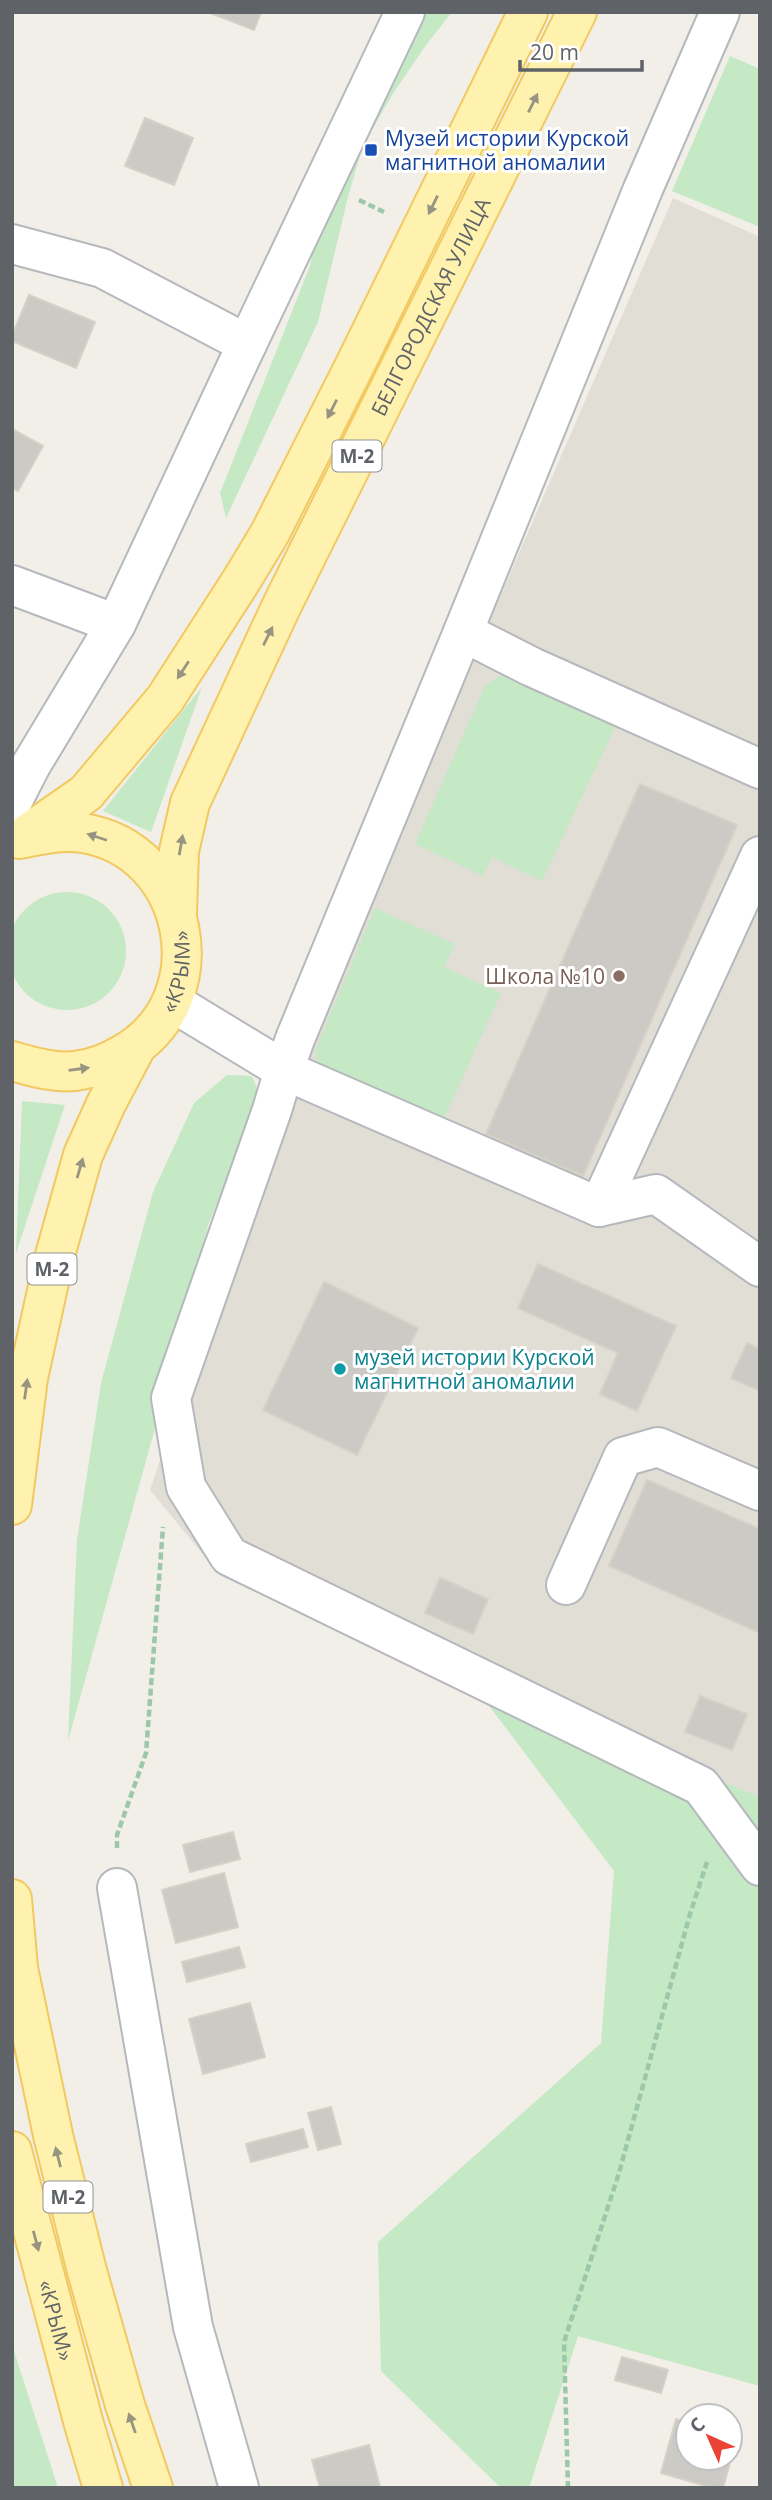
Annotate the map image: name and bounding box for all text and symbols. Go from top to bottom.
scale bar [520,28,642,72]
text: 20 m [530,38,579,66]
one-way arrow [527,93,538,113]
place label: Музей истории Курской магнитной аномалии [385,124,629,176]
marker: Музей истории Курской магнитной аномалии [363,142,379,158]
street label: БЕЛГОРОДСКАЯ УЛИЦА [364,192,497,420]
one-way arrow [428,195,439,215]
one-way arrow [327,399,338,419]
road number: М-2 [332,440,382,471]
one-way arrow [262,625,273,646]
one-way arrow [177,661,190,680]
one-way arrow [86,832,107,842]
one-way arrow [176,834,187,856]
street label: «КРЫМ» [154,929,196,1017]
place label: Школа №10 [485,962,605,990]
marker: Школа №10 [611,968,627,984]
one-way arrow [68,1063,90,1074]
one-way arrow [75,1156,86,1178]
road number: М-2 [28,1254,76,1284]
place label: музей истории Курской магнитной аномалии [354,1343,595,1395]
marker: музей истории Курской магнитной аномалии [332,1361,348,1377]
one-way arrow [21,1377,32,1399]
one-way arrow [52,2145,63,2167]
road number: М-2 [43,2182,92,2212]
one-way arrow [31,2230,42,2252]
street label: «КРЫМ» [32,2277,81,2364]
north arrow [674,2402,744,2472]
text: С [684,2412,710,2438]
one-way arrow [126,2413,136,2434]

